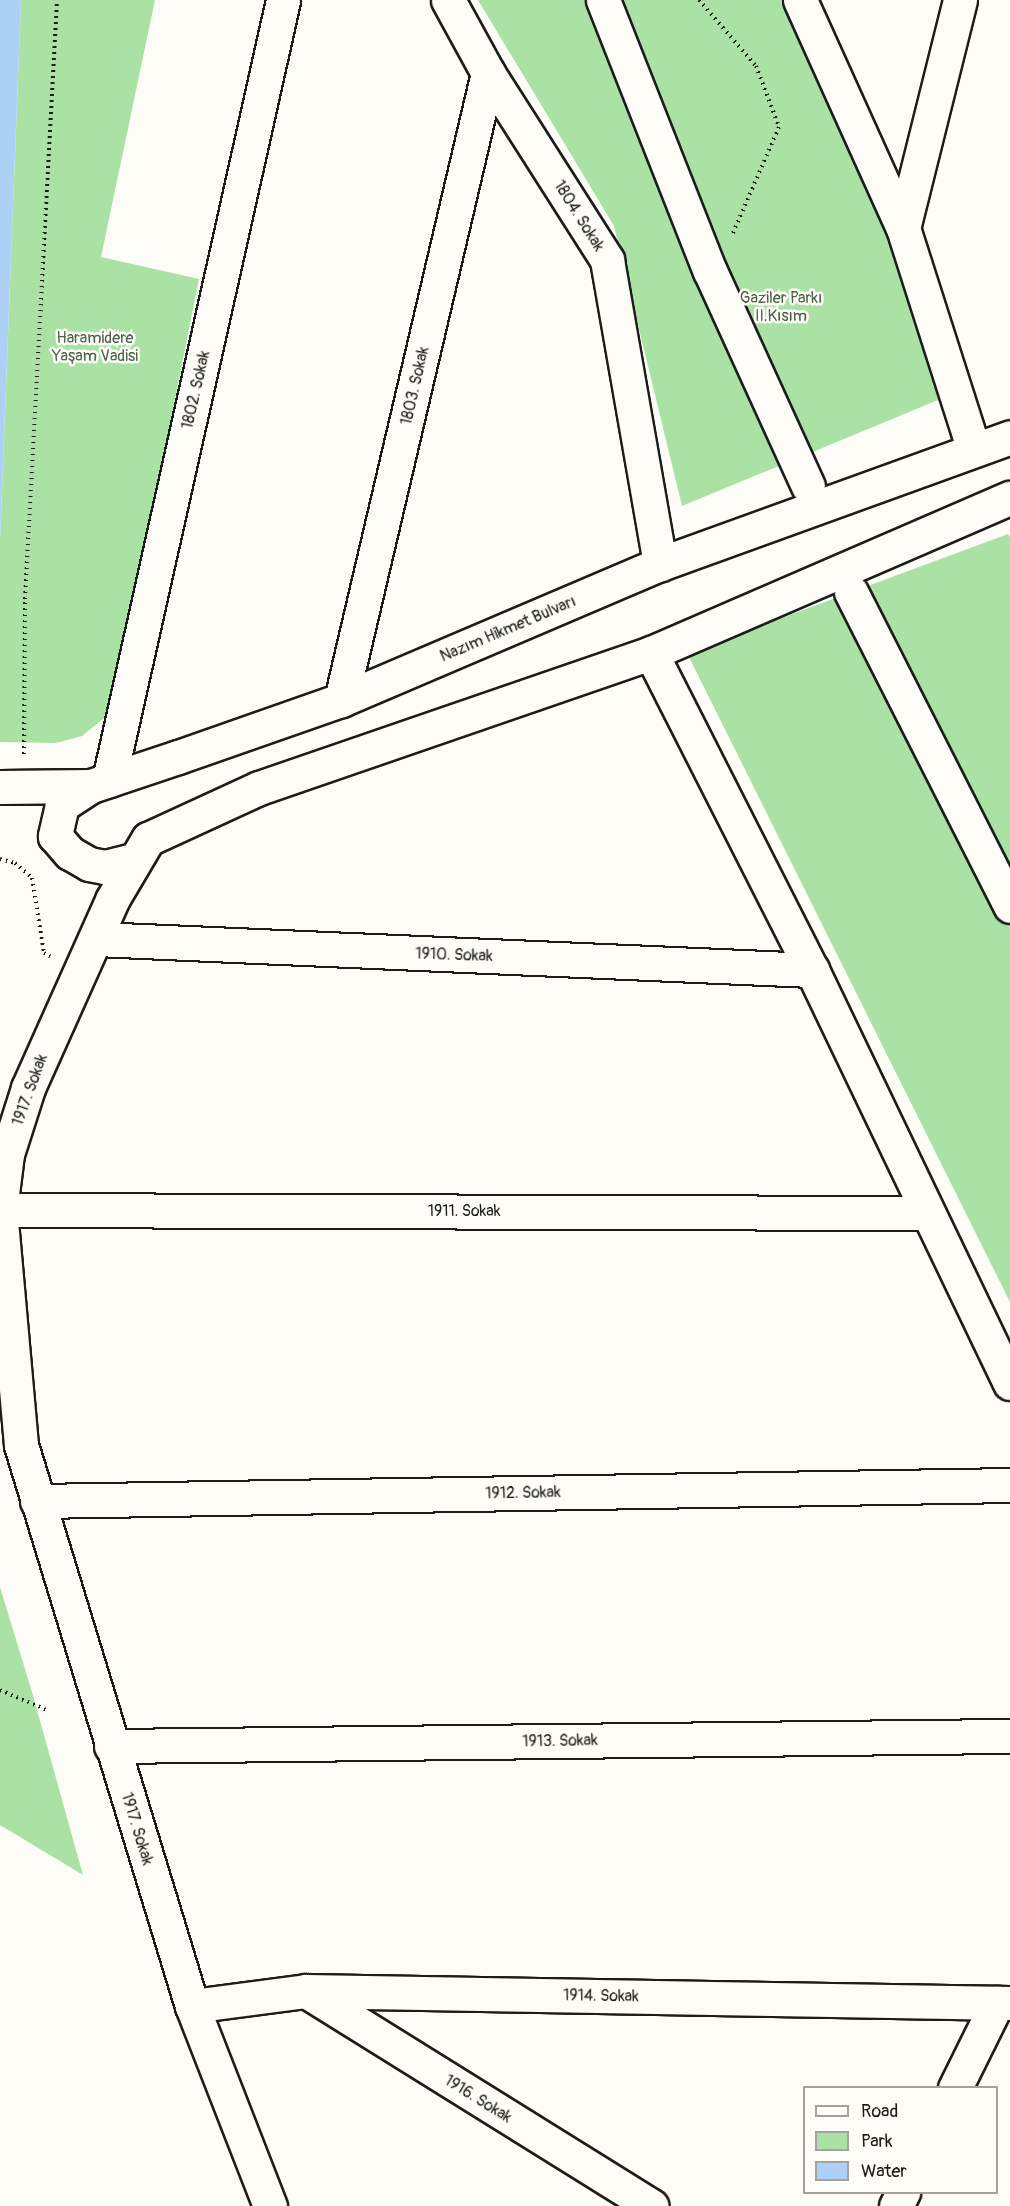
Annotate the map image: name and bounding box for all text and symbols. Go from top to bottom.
street label: 1804. Sokak [550,177,608,255]
park label: Gaziler Parkı II.Kısım [740,288,822,326]
park label: Haramidere Yaşam Vadisi [52,328,138,366]
street label: 1803. Sokak [397,345,433,427]
street label: 1802. Sokak [178,349,214,431]
street label: Nazım Hikmet Bulvarı [437,592,579,666]
street label: 1910. Sokak [415,944,493,966]
street label: 1917. Sokak [8,1052,52,1128]
street label: 1911. Sokak [428,1201,500,1221]
street label: 1912. Sokak [485,1483,561,1503]
street label: 1913. Sokak [522,1731,598,1751]
street label: 1917. Sokak [117,1790,157,1868]
street label: 1914. Sokak [563,1986,639,2006]
street label: 1916. Sokak [441,2071,515,2127]
legend [803,2086,998,2194]
text: Road [861,2100,898,2123]
text: Park [861,2130,893,2153]
text: Water [861,2160,907,2183]

